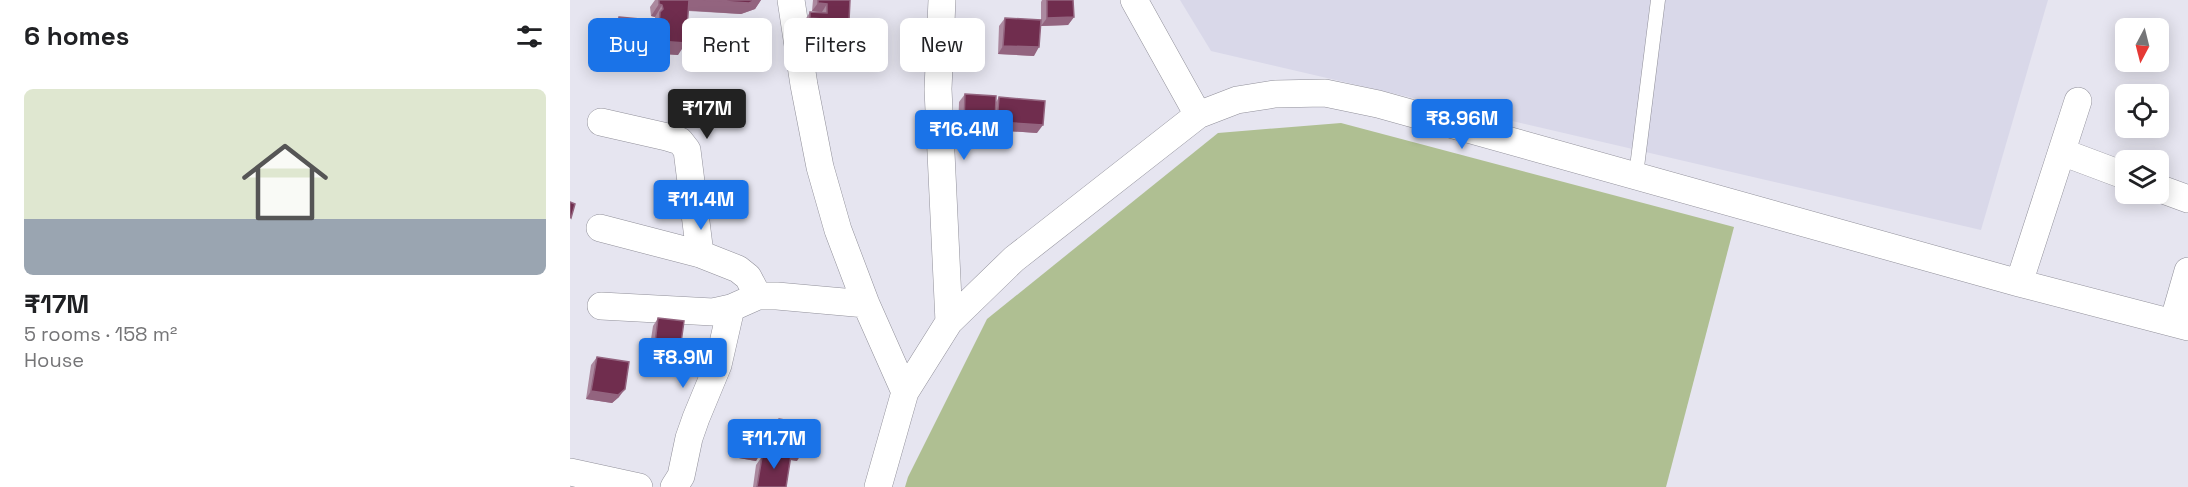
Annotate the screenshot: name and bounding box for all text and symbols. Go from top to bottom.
chip: Buy [588,18,670,72]
chip: Rent [682,18,772,72]
chip: Filters [784,18,888,72]
chip: New [900,18,985,72]
north arrow [2115,18,2169,72]
map controls [2115,18,2169,204]
text: 6 homes [24,19,129,53]
icon: filters [513,20,546,53]
button: locate [2115,84,2169,138]
pin: ₹17M [671,89,743,140]
text: ₹17M [682,95,732,121]
pin: ₹8.96M [1413,99,1511,150]
text: ₹8.96M [1426,105,1498,131]
pin: ₹16.4M [915,110,1013,161]
text: ₹16.4M [929,116,999,142]
icon: home [231,128,339,236]
button: layers [2115,150,2169,204]
pin: ₹11.4M [652,180,750,231]
text: ₹11.4M [668,186,734,212]
text: ₹17M [24,287,89,321]
text: 5 rooms · 158 m² [24,321,177,347]
pin: ₹8.9M [641,338,725,389]
text: ₹8.9M [653,344,713,370]
text: House [24,347,84,373]
pin: ₹11.7M [725,419,823,470]
text: ₹11.7M [742,425,806,451]

